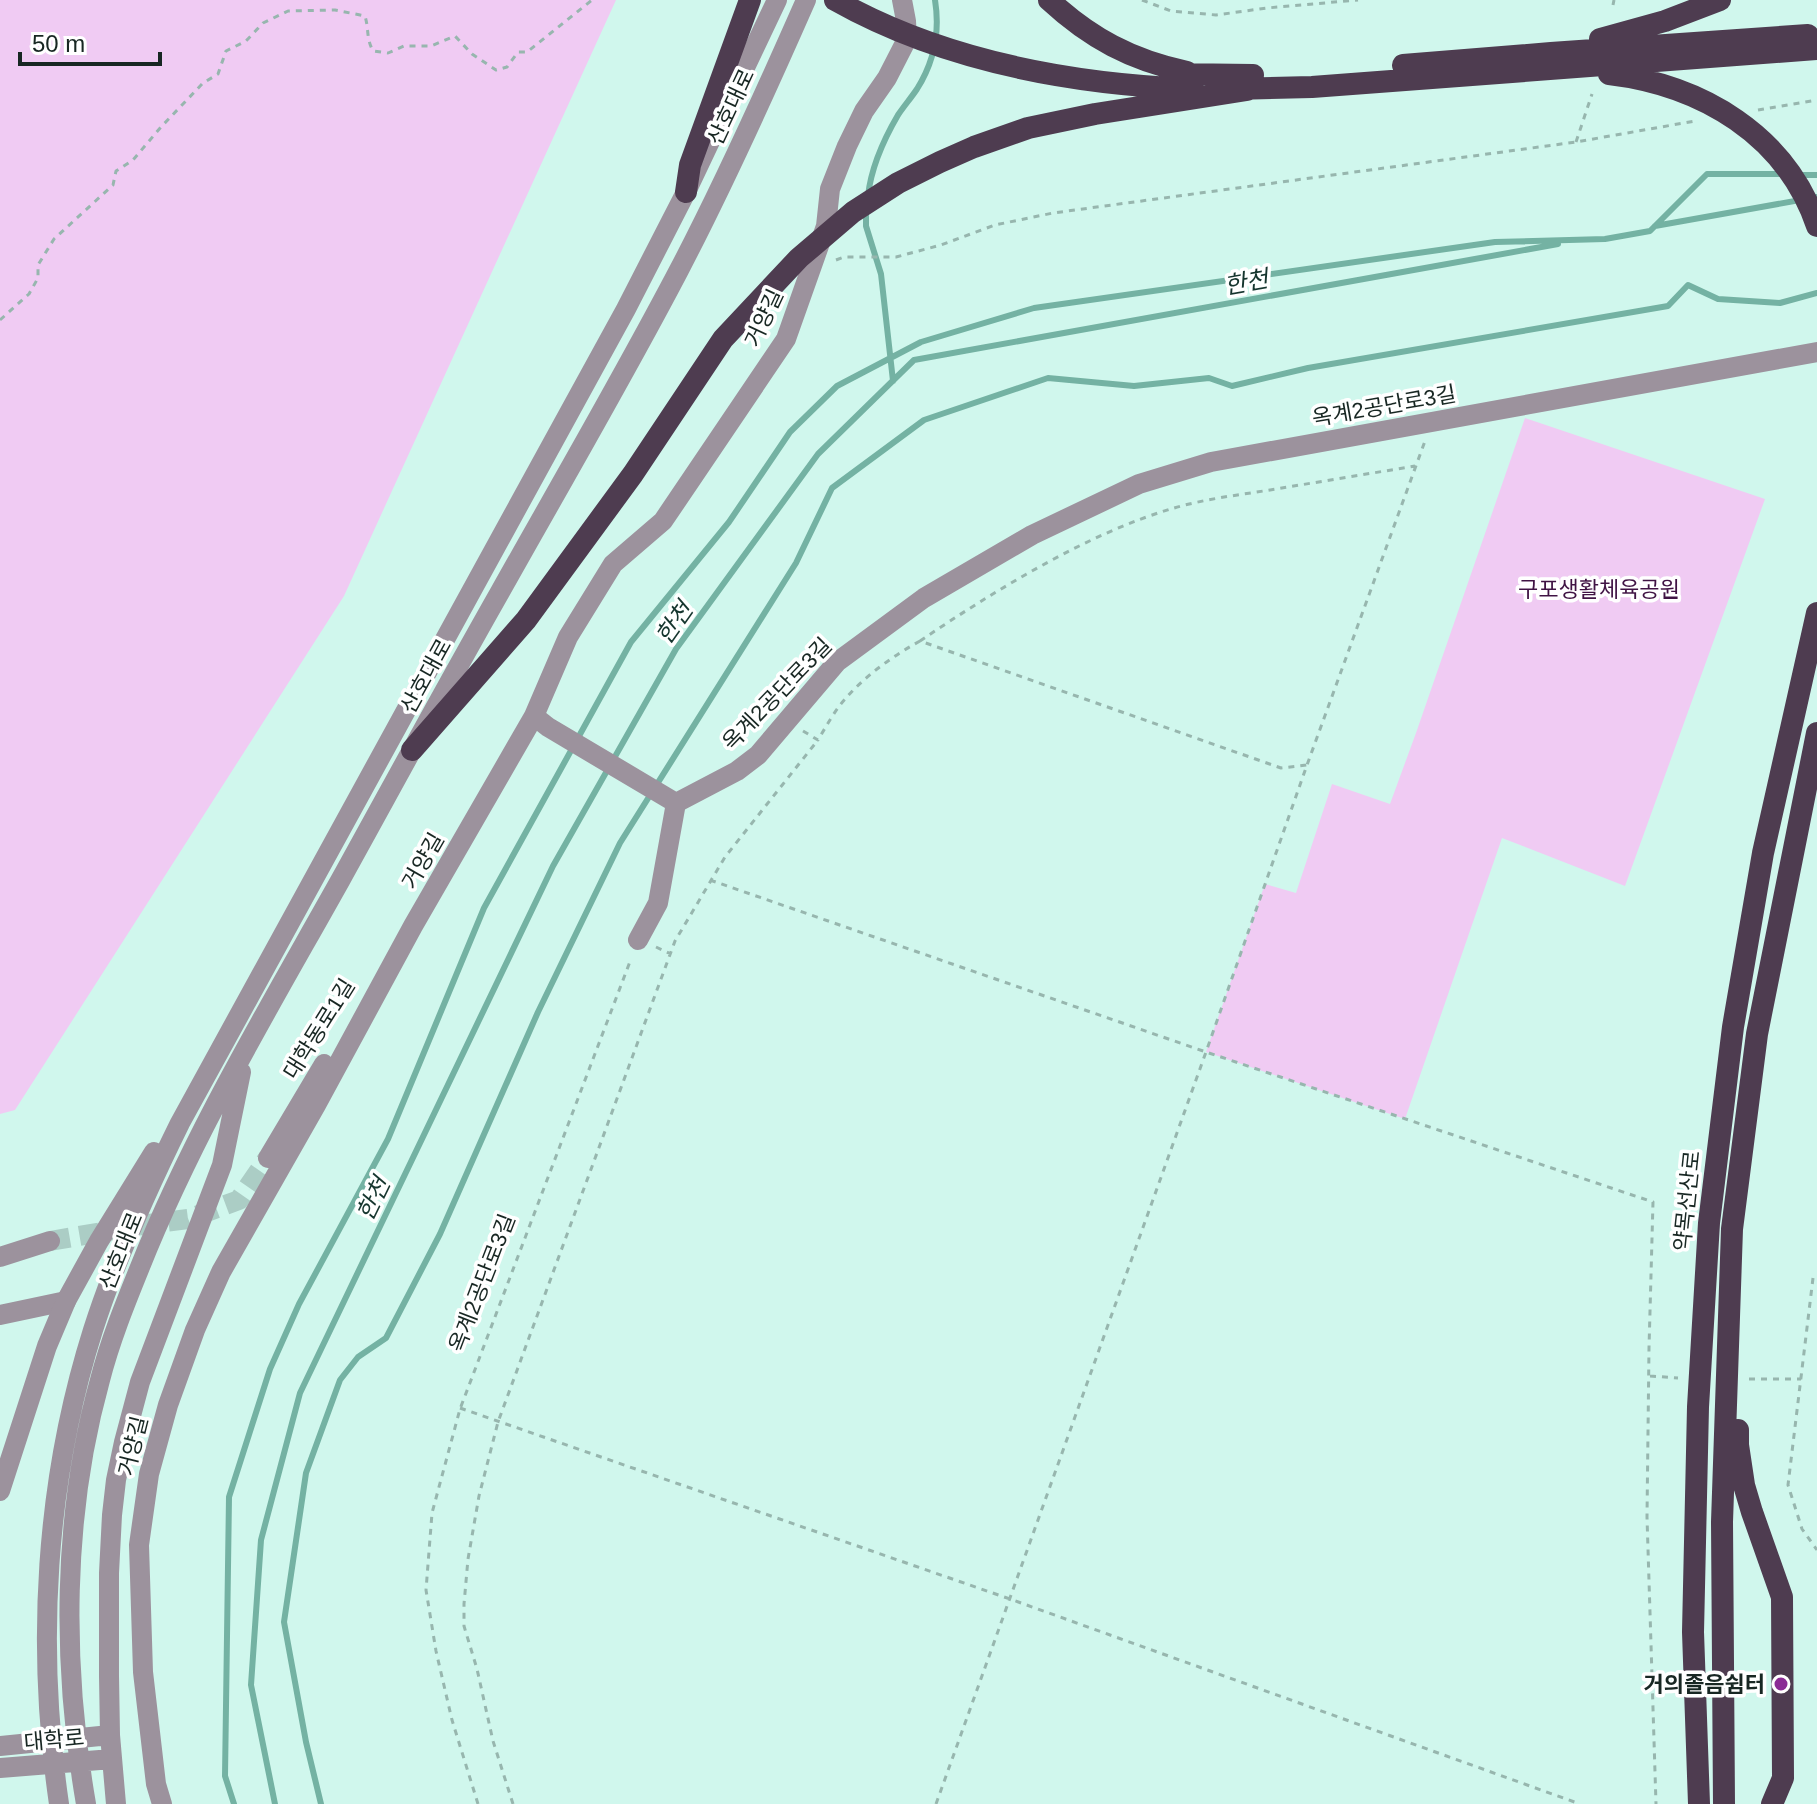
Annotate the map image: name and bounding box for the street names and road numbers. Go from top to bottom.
street label: 산호대로 [703,65,759,149]
street label: 거양길 [740,285,788,351]
street label: 옥계2공단로3길 [1310,381,1458,431]
street label: 옥계2공단로3길 [717,633,837,755]
street label: 산호대로 [395,635,457,717]
street label: 거양길 [397,828,449,894]
street label: 대학동로1길 [278,974,360,1084]
street label: 약목선산로 [1669,1149,1705,1253]
street label: 산호대로 [94,1209,148,1293]
street label: 옥계2공단로3길 [444,1210,520,1356]
street label: 거양길 [114,1414,152,1478]
street label: 대학로 [23,1725,85,1755]

